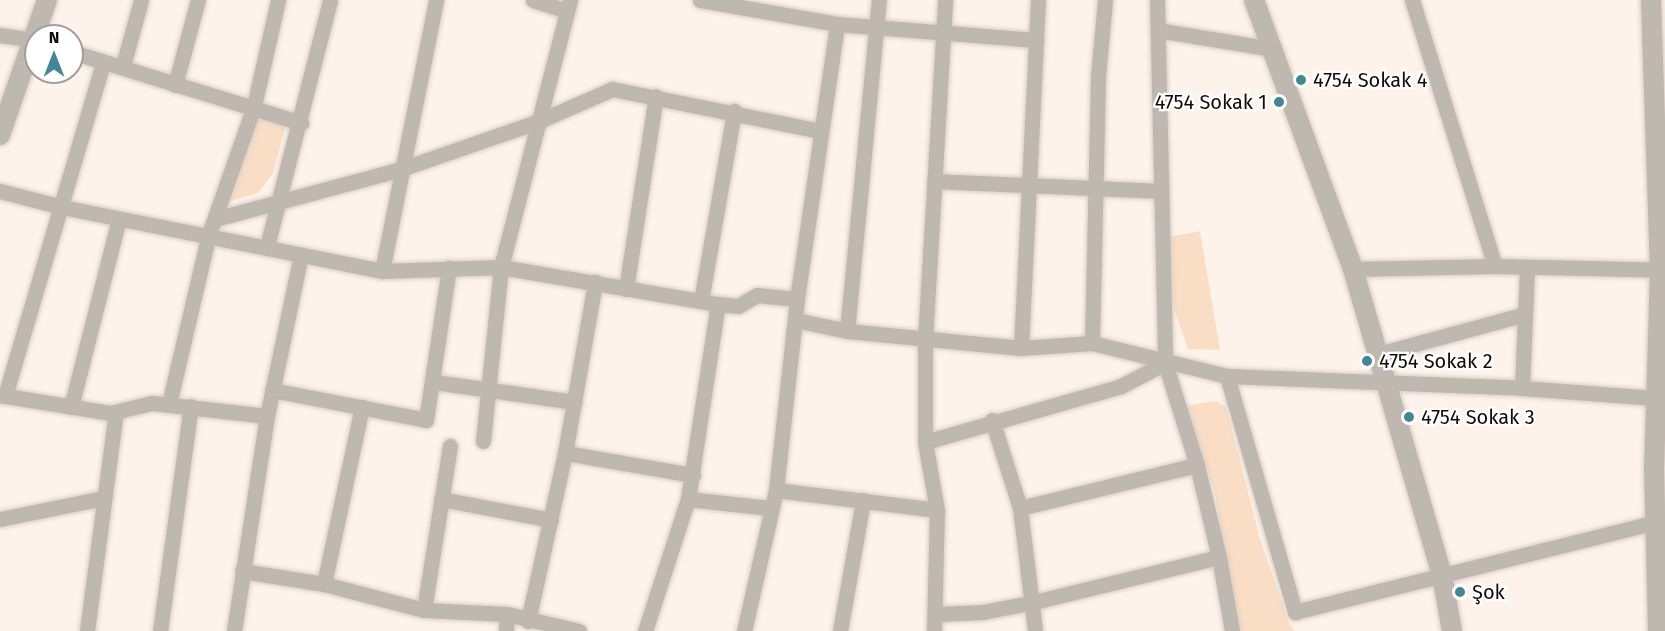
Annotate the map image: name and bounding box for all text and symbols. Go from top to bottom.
north arrow [24,24,84,84]
text: N [49,28,59,47]
place label: 4754 Sokak 4 [1313,68,1427,92]
marker: 4754 Sokak 4 [1294,73,1308,87]
place label: 4754 Sokak 1 [1155,90,1267,114]
marker: 4754 Sokak 1 [1272,95,1286,109]
place label: 4754 Sokak 2 [1379,349,1493,373]
marker: 4754 Sokak 2 [1360,354,1374,368]
place label: 4754 Sokak 3 [1421,405,1535,429]
marker: 4754 Sokak 3 [1402,410,1416,424]
place label: Şok [1472,580,1505,604]
marker: Şok [1453,585,1467,599]

